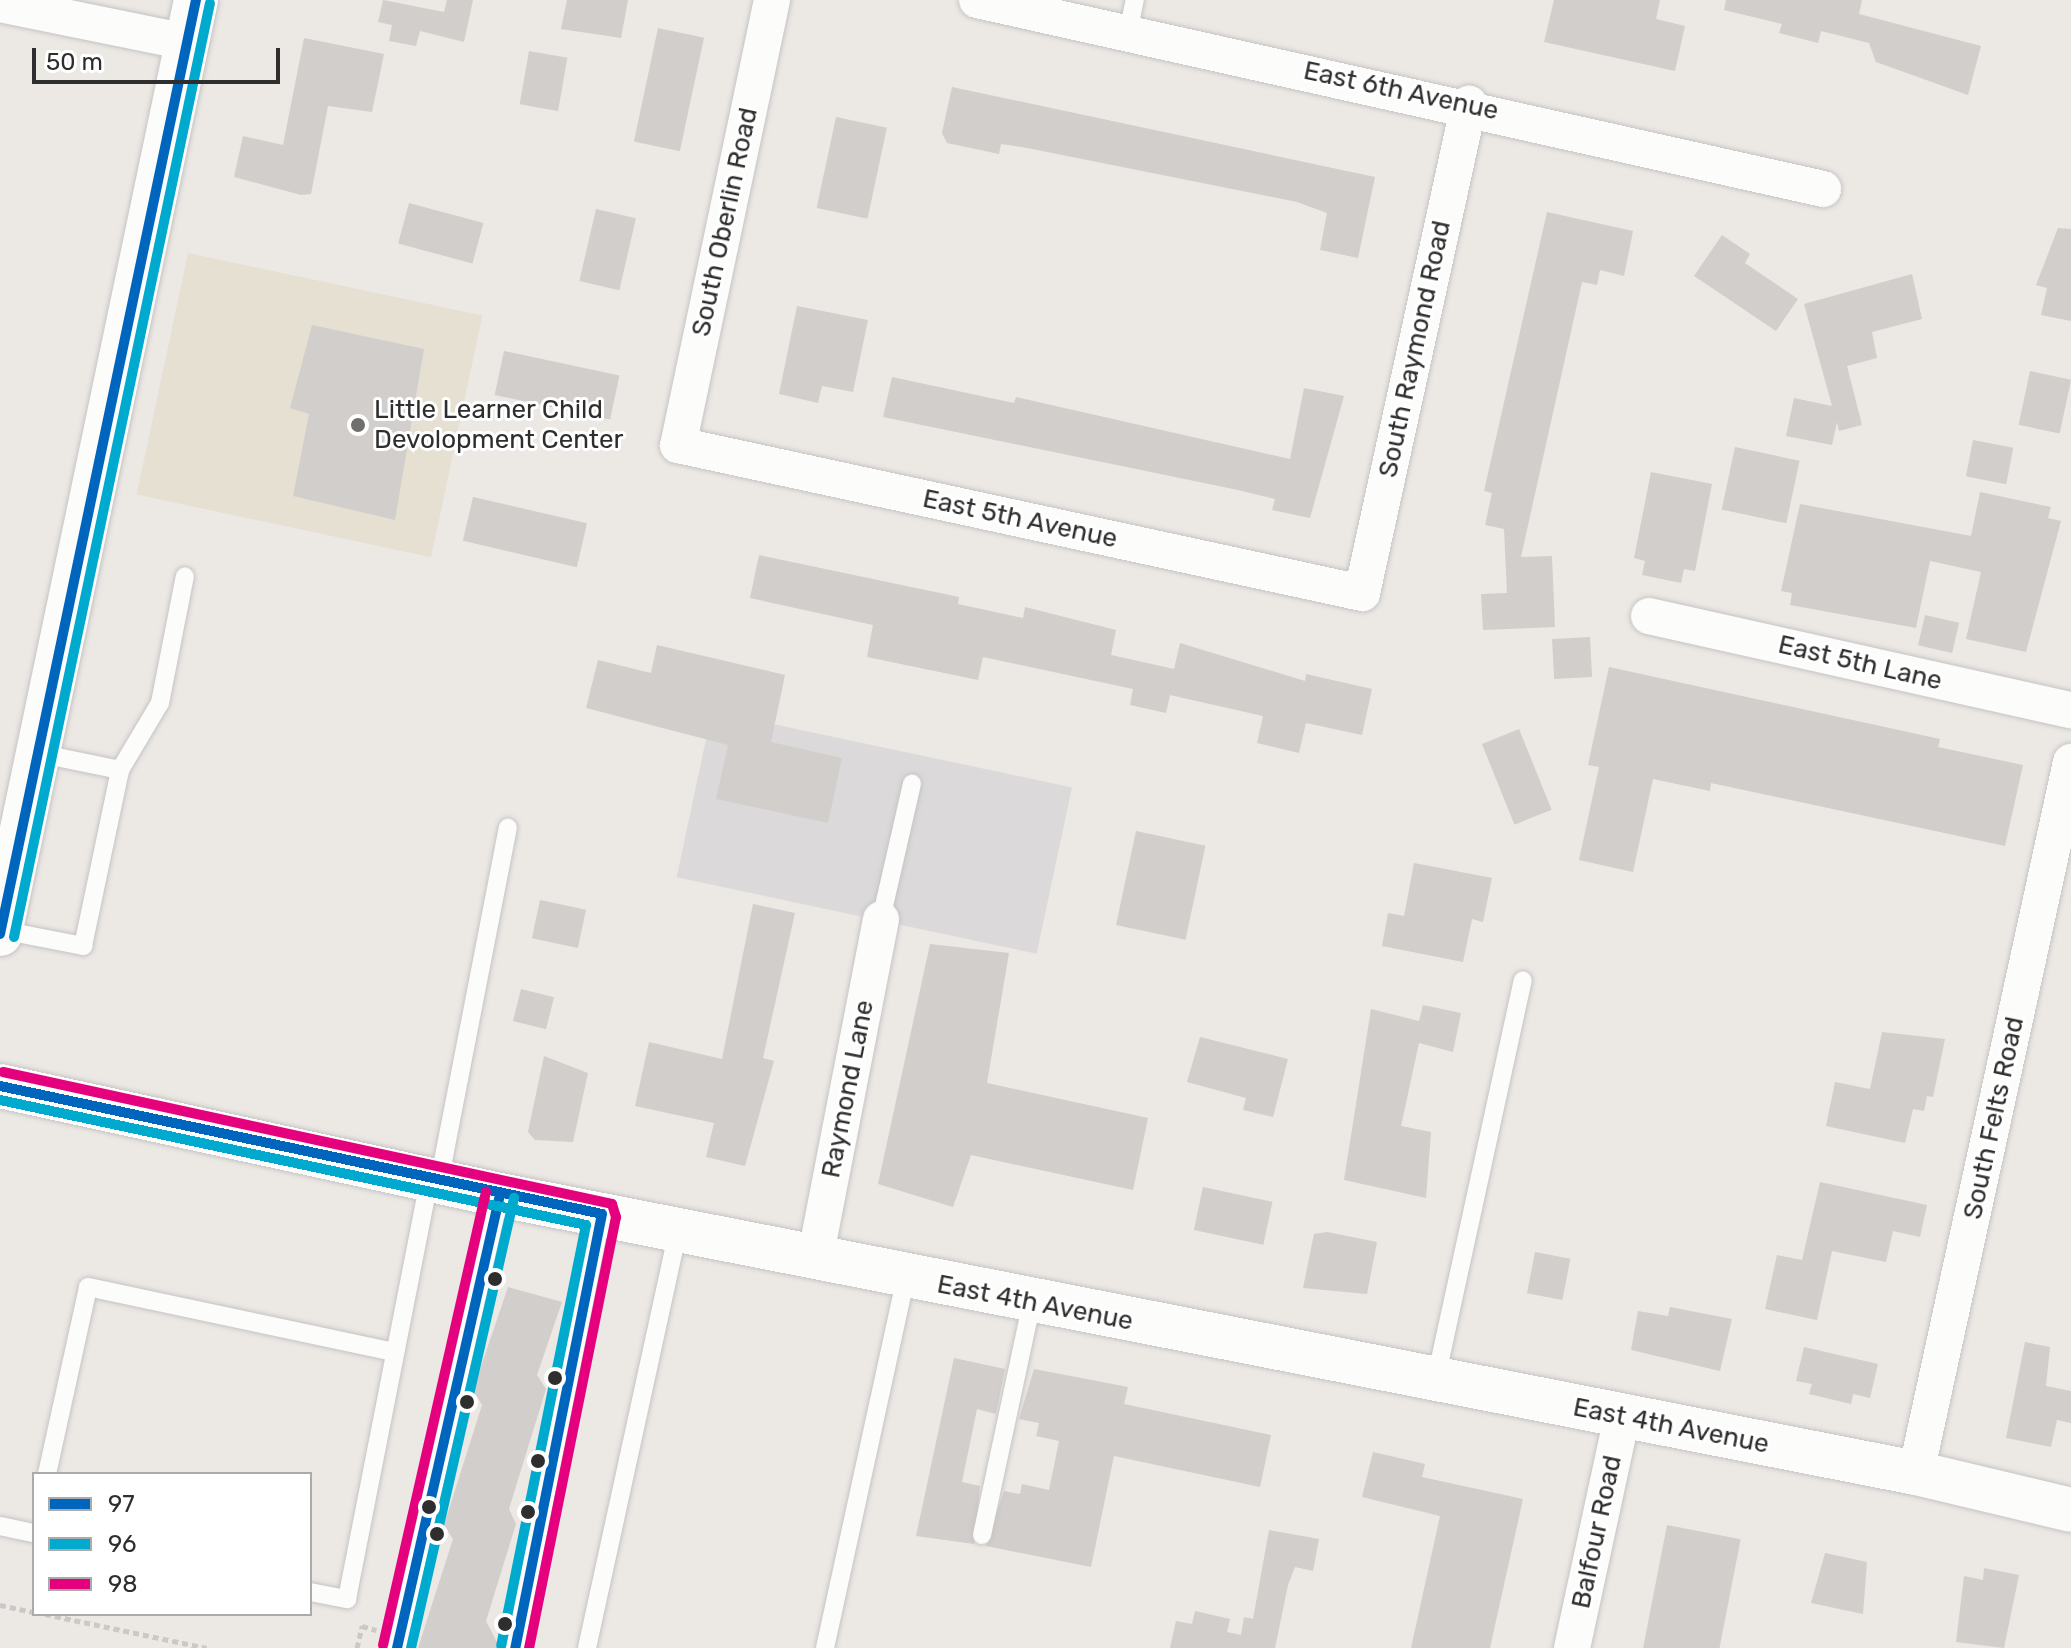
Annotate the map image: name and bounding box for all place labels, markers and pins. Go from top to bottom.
place label: Little Learner Child Devolopment Center [374,394,623,456]
marker: Little Learner Child Devolopment Center [349,416,367,434]
unlabelled marker [487,1271,503,1287]
unlabelled marker [547,1370,563,1386]
unlabelled marker [459,1394,475,1410]
unlabelled marker [530,1453,546,1469]
unlabelled marker [421,1499,437,1515]
unlabelled marker [520,1504,536,1520]
unlabelled marker [429,1526,445,1542]
unlabelled marker [497,1616,513,1632]

